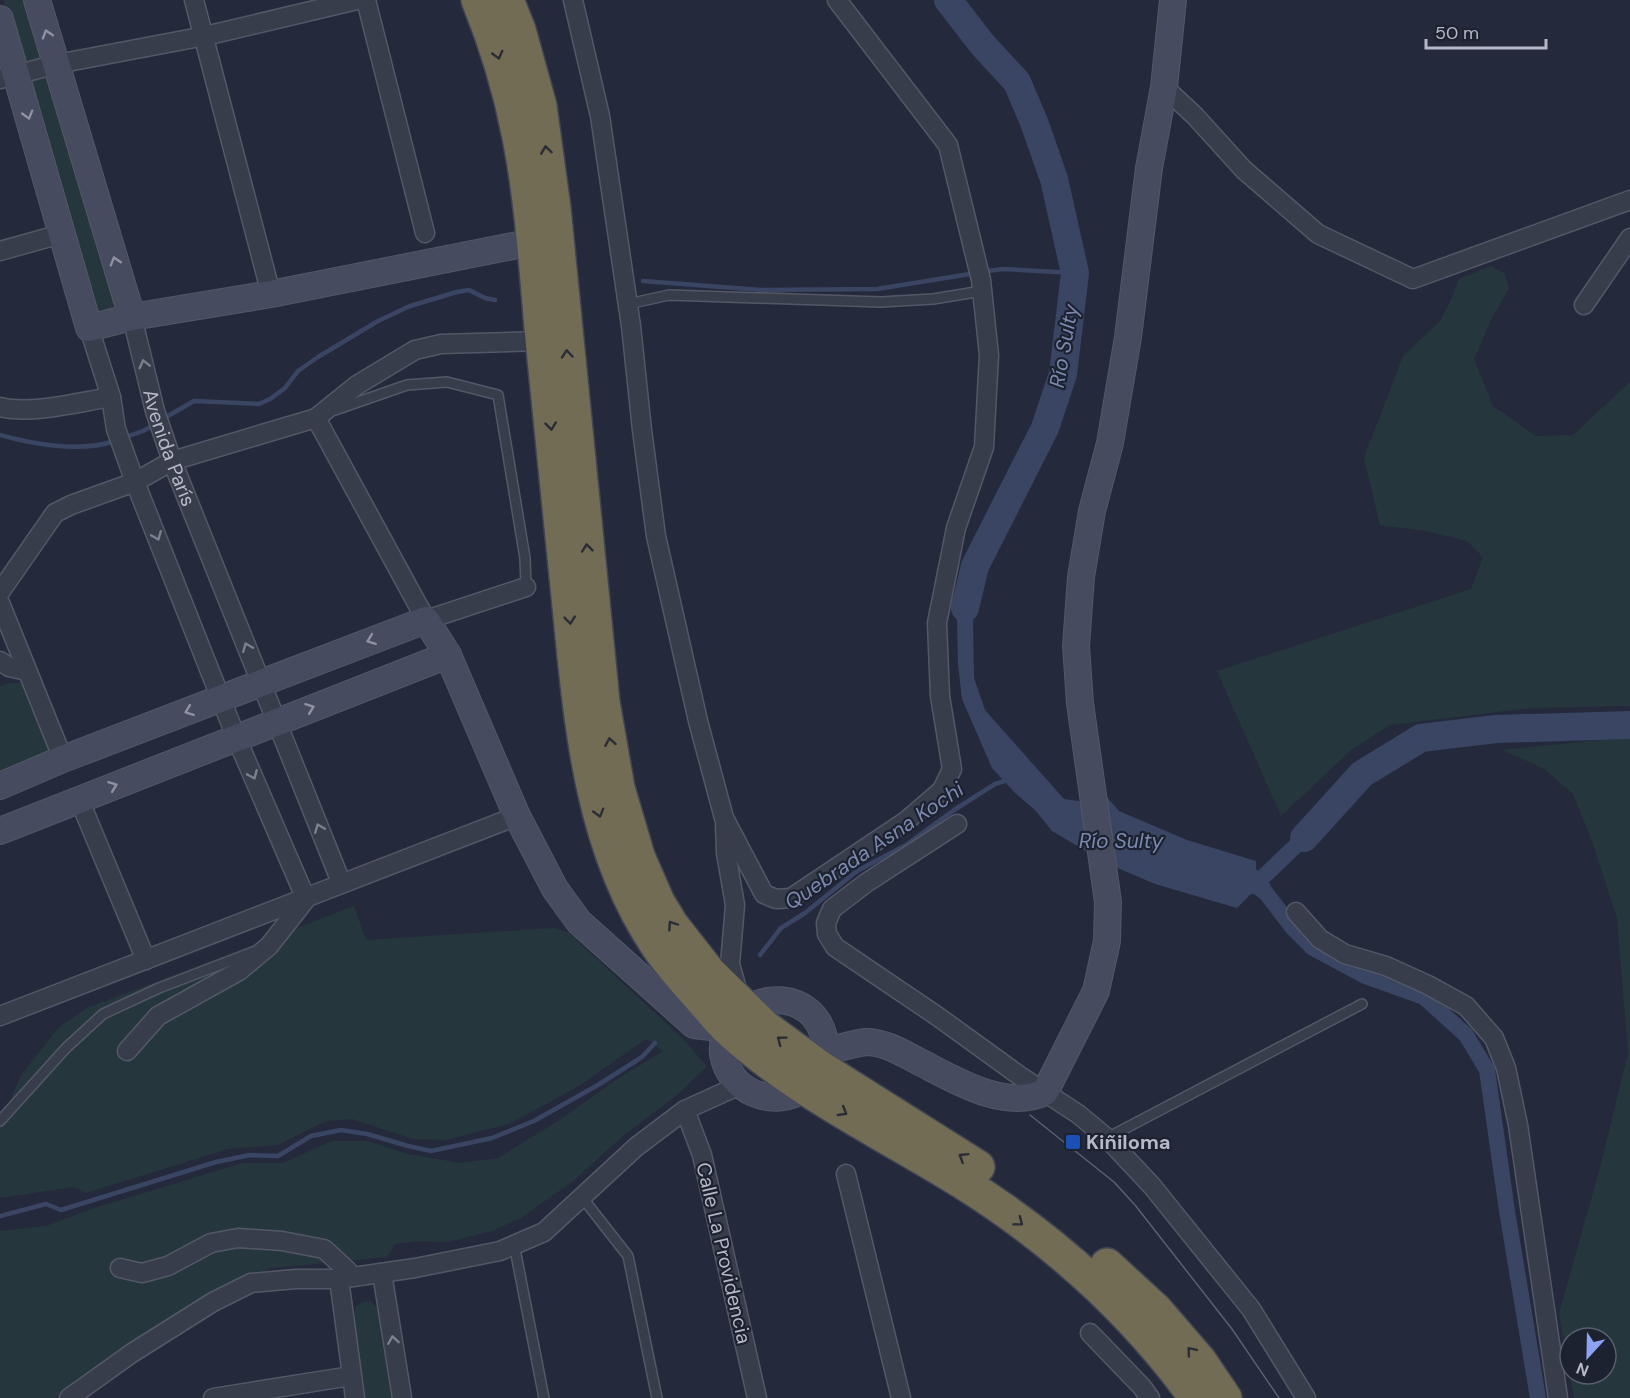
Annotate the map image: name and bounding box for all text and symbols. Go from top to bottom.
scale bar [1426,12,1546,50]
text: 50 m [1435,21,1479,45]
one-way arrow [42,29,55,40]
one-way arrow [490,50,503,60]
one-way arrow [21,110,33,120]
one-way arrow [540,145,552,154]
one-way arrow [110,256,122,267]
water label: Río Sulty [1043,301,1085,390]
one-way arrow [561,350,574,359]
one-way arrow [138,359,151,369]
street label: Avenida París [137,386,202,510]
one-way arrow [544,421,557,431]
one-way arrow [150,530,162,541]
one-way arrow [582,544,594,553]
one-way arrow [563,616,576,625]
one-way arrow [366,633,377,646]
one-way arrow [242,642,254,653]
one-way arrow [305,703,315,716]
one-way arrow [184,704,195,716]
one-way arrow [604,737,617,747]
one-way arrow [246,769,258,780]
water label: Quebrada Asna Kochi [779,775,970,916]
one-way arrow [107,781,118,793]
one-way arrow [592,807,604,818]
one-way arrow [314,824,326,835]
water label: Río Sulty [1079,827,1165,855]
one-way arrow [668,921,679,932]
one-way arrow [777,1036,788,1047]
one-way arrow [837,1105,847,1116]
place label: Kiñiloma [1086,1129,1170,1155]
marker: Kiñiloma [1064,1133,1082,1151]
one-way arrow [959,1153,969,1165]
street label: Calle La Providencia [690,1160,758,1346]
one-way arrow [1013,1215,1024,1226]
north arrow [1558,1326,1618,1386]
one-way arrow [387,1336,400,1346]
one-way arrow [1187,1347,1198,1358]
text: N [1573,1358,1592,1381]

